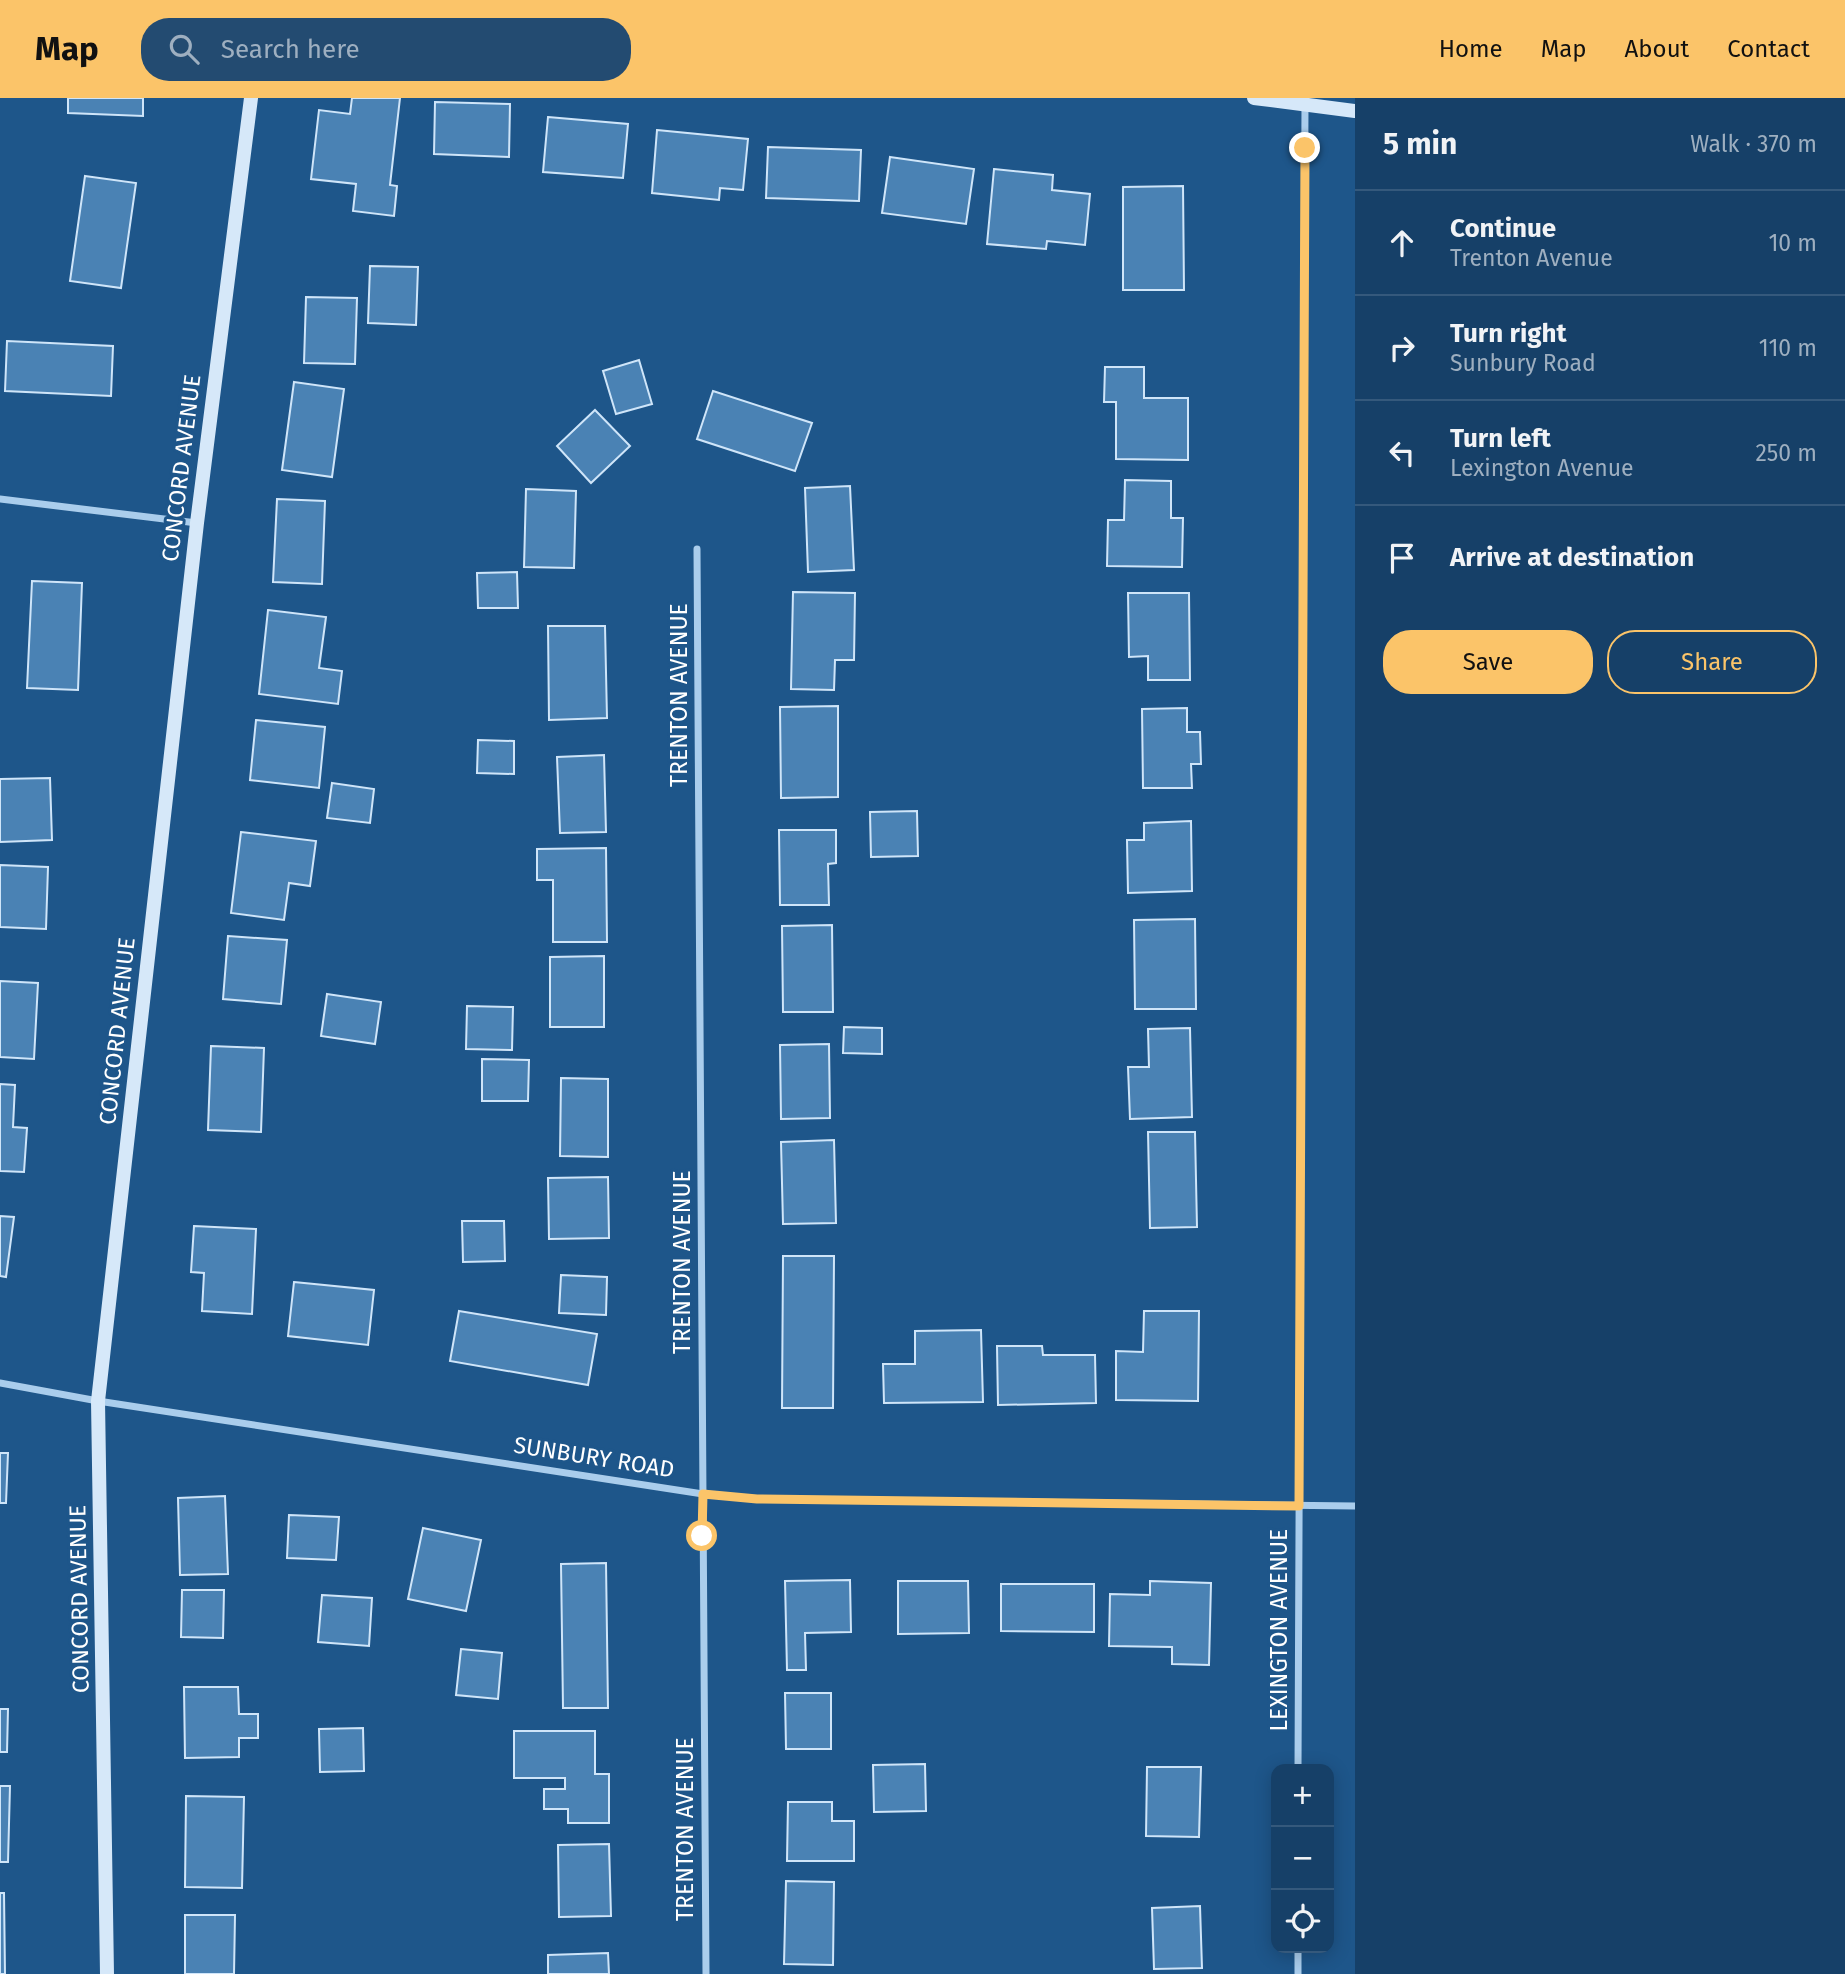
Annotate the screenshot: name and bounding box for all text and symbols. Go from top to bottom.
search box [141,18,631,81]
text: Map [35,29,99,69]
icon: search [165,30,203,68]
text: Search here [221,34,360,65]
text: Home [1439,35,1503,63]
text: Map [1541,35,1587,63]
text: About [1625,35,1689,63]
text: Contact [1727,35,1810,63]
text: 5 min [1383,126,1457,162]
text: Walk · 370 m [1690,130,1817,158]
route end [1289,132,1320,163]
text: Continue [1450,213,1556,244]
icon: ahead [1383,224,1421,262]
text: 10 m [1768,229,1817,257]
text: Trenton Avenue [1450,244,1613,272]
text: Turn right [1450,318,1567,349]
icon: right [1383,329,1421,367]
text: 110 m [1759,334,1817,362]
text: Sunbury Road [1450,349,1596,377]
street label: CONCORD AVENUE [156,373,206,563]
text: Turn left [1450,423,1551,454]
icon: left [1383,434,1421,472]
text: 250 m [1755,439,1817,467]
text: Lexington Avenue [1450,454,1634,482]
icon: arrive [1383,539,1421,577]
text: Arrive at destination [1450,542,1694,573]
street label: TRENTON AVENUE [665,603,693,787]
button: Save [1383,630,1593,694]
button: Share [1607,630,1817,694]
street label: CONCORD AVENUE [93,936,141,1126]
street label: TRENTON AVENUE [668,1170,696,1354]
street label: SUNBURY ROAD [512,1430,676,1484]
street label: CONCORD AVENUE [63,1505,95,1693]
route start [686,1520,717,1551]
street label: LEXINGTON AVENUE [1265,1529,1293,1731]
street label: TRENTON AVENUE [671,1737,699,1921]
map controls [1271,1764,1334,1953]
button: + [1271,1764,1334,1827]
button: − [1271,1827,1334,1890]
button: locate [1271,1890,1334,1953]

